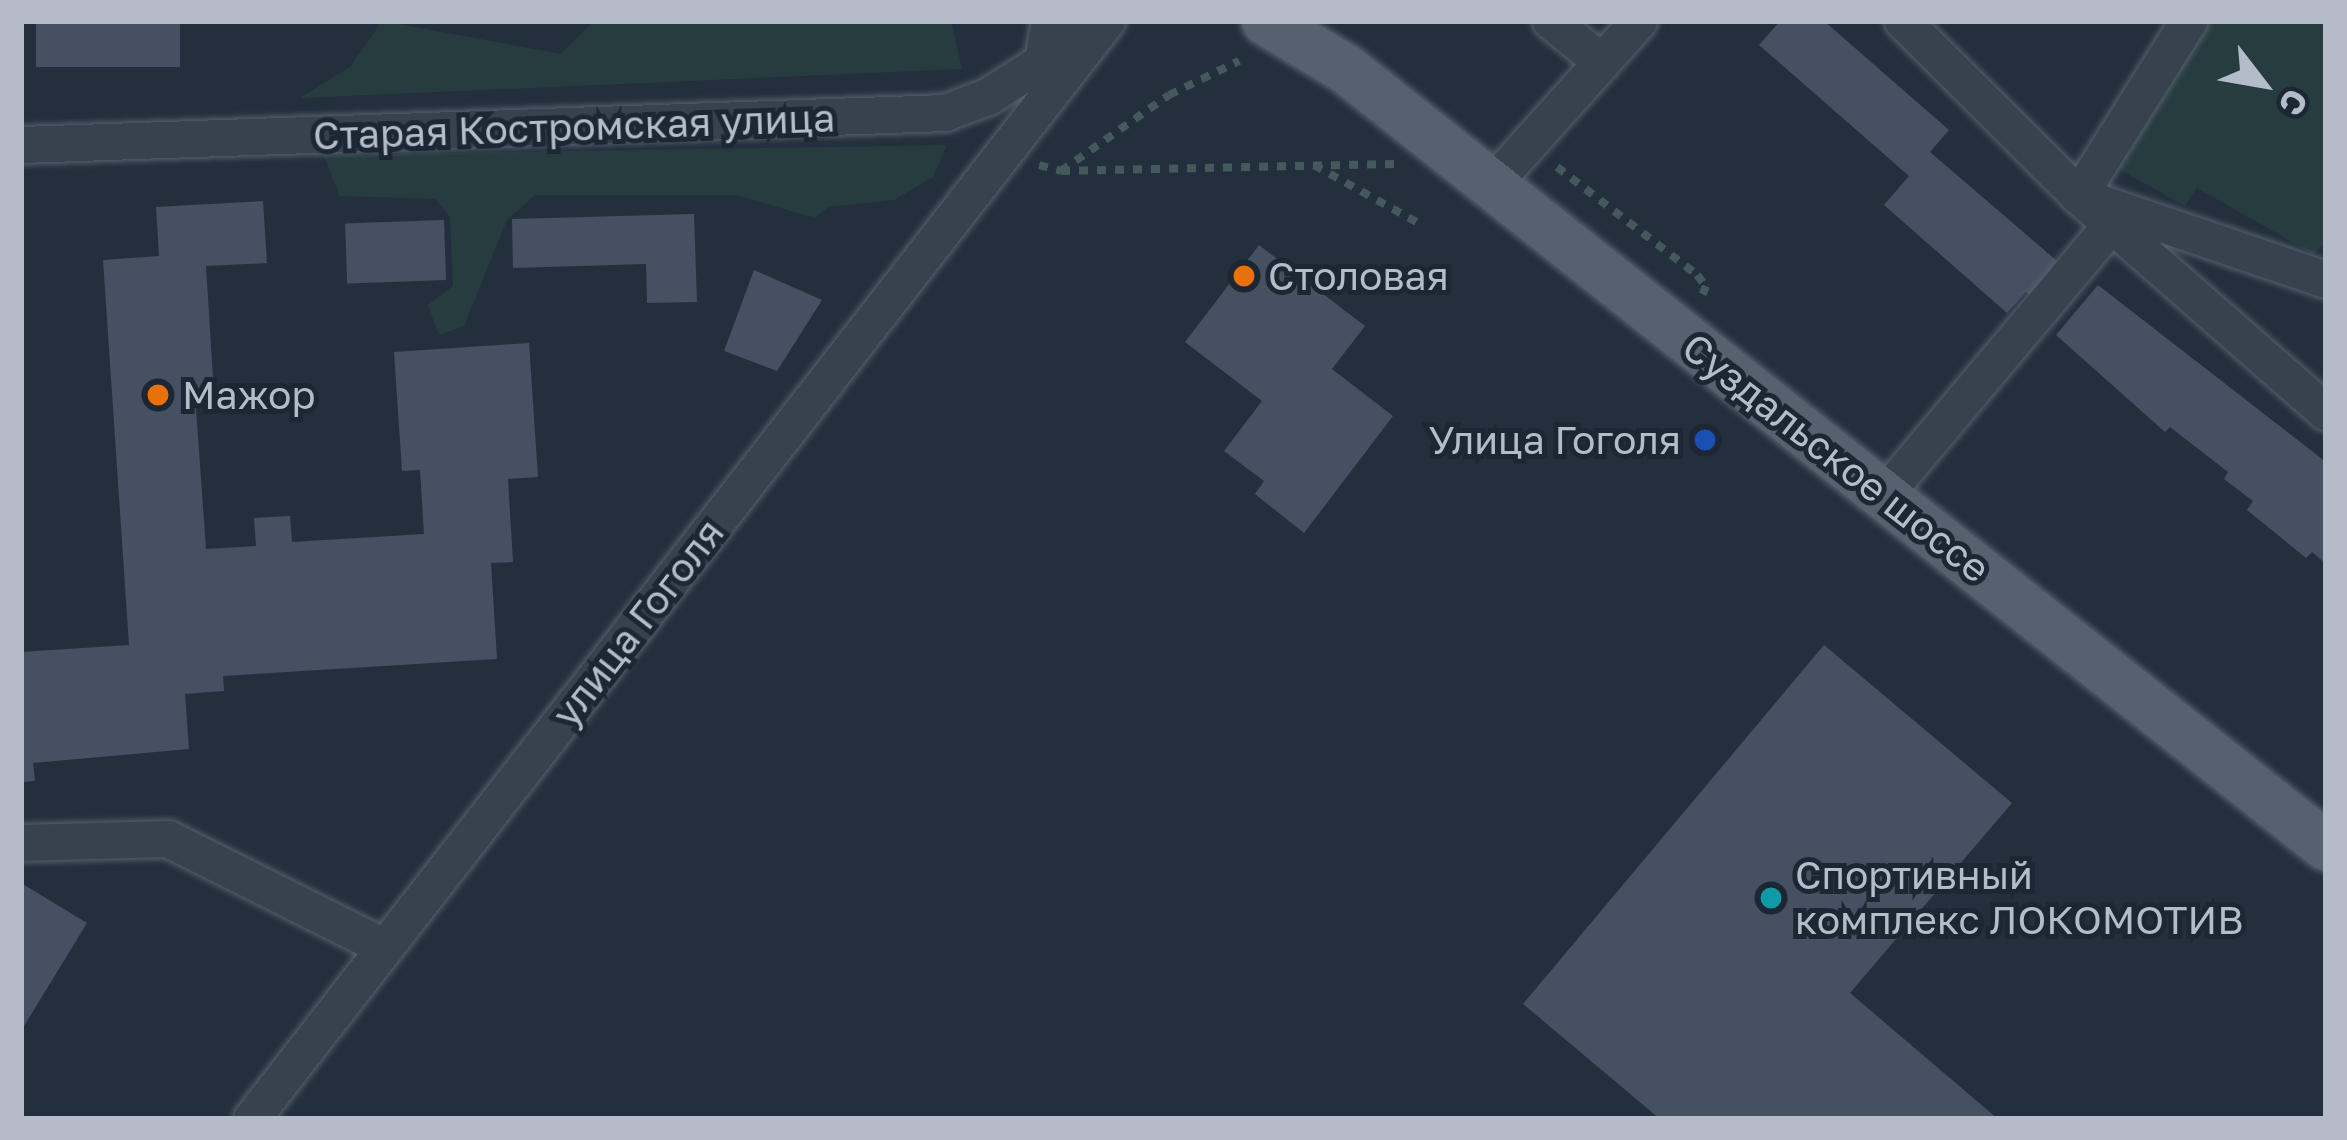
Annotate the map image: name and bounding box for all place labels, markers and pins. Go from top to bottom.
place label: Столовая [1268,253,1449,299]
marker: Столовая [1231,263,1257,289]
place label: Мажор [182,372,315,418]
marker: Мажор [145,382,171,408]
place label: Улица Гоголя [1428,417,1681,463]
marker: Улица Гоголя [1692,427,1718,453]
place label: Спортивный комплекс ЛОКОМОТИВ [1795,853,2243,944]
marker: Спортивный комплекс ЛОКОМОТИВ [1758,885,1784,911]

